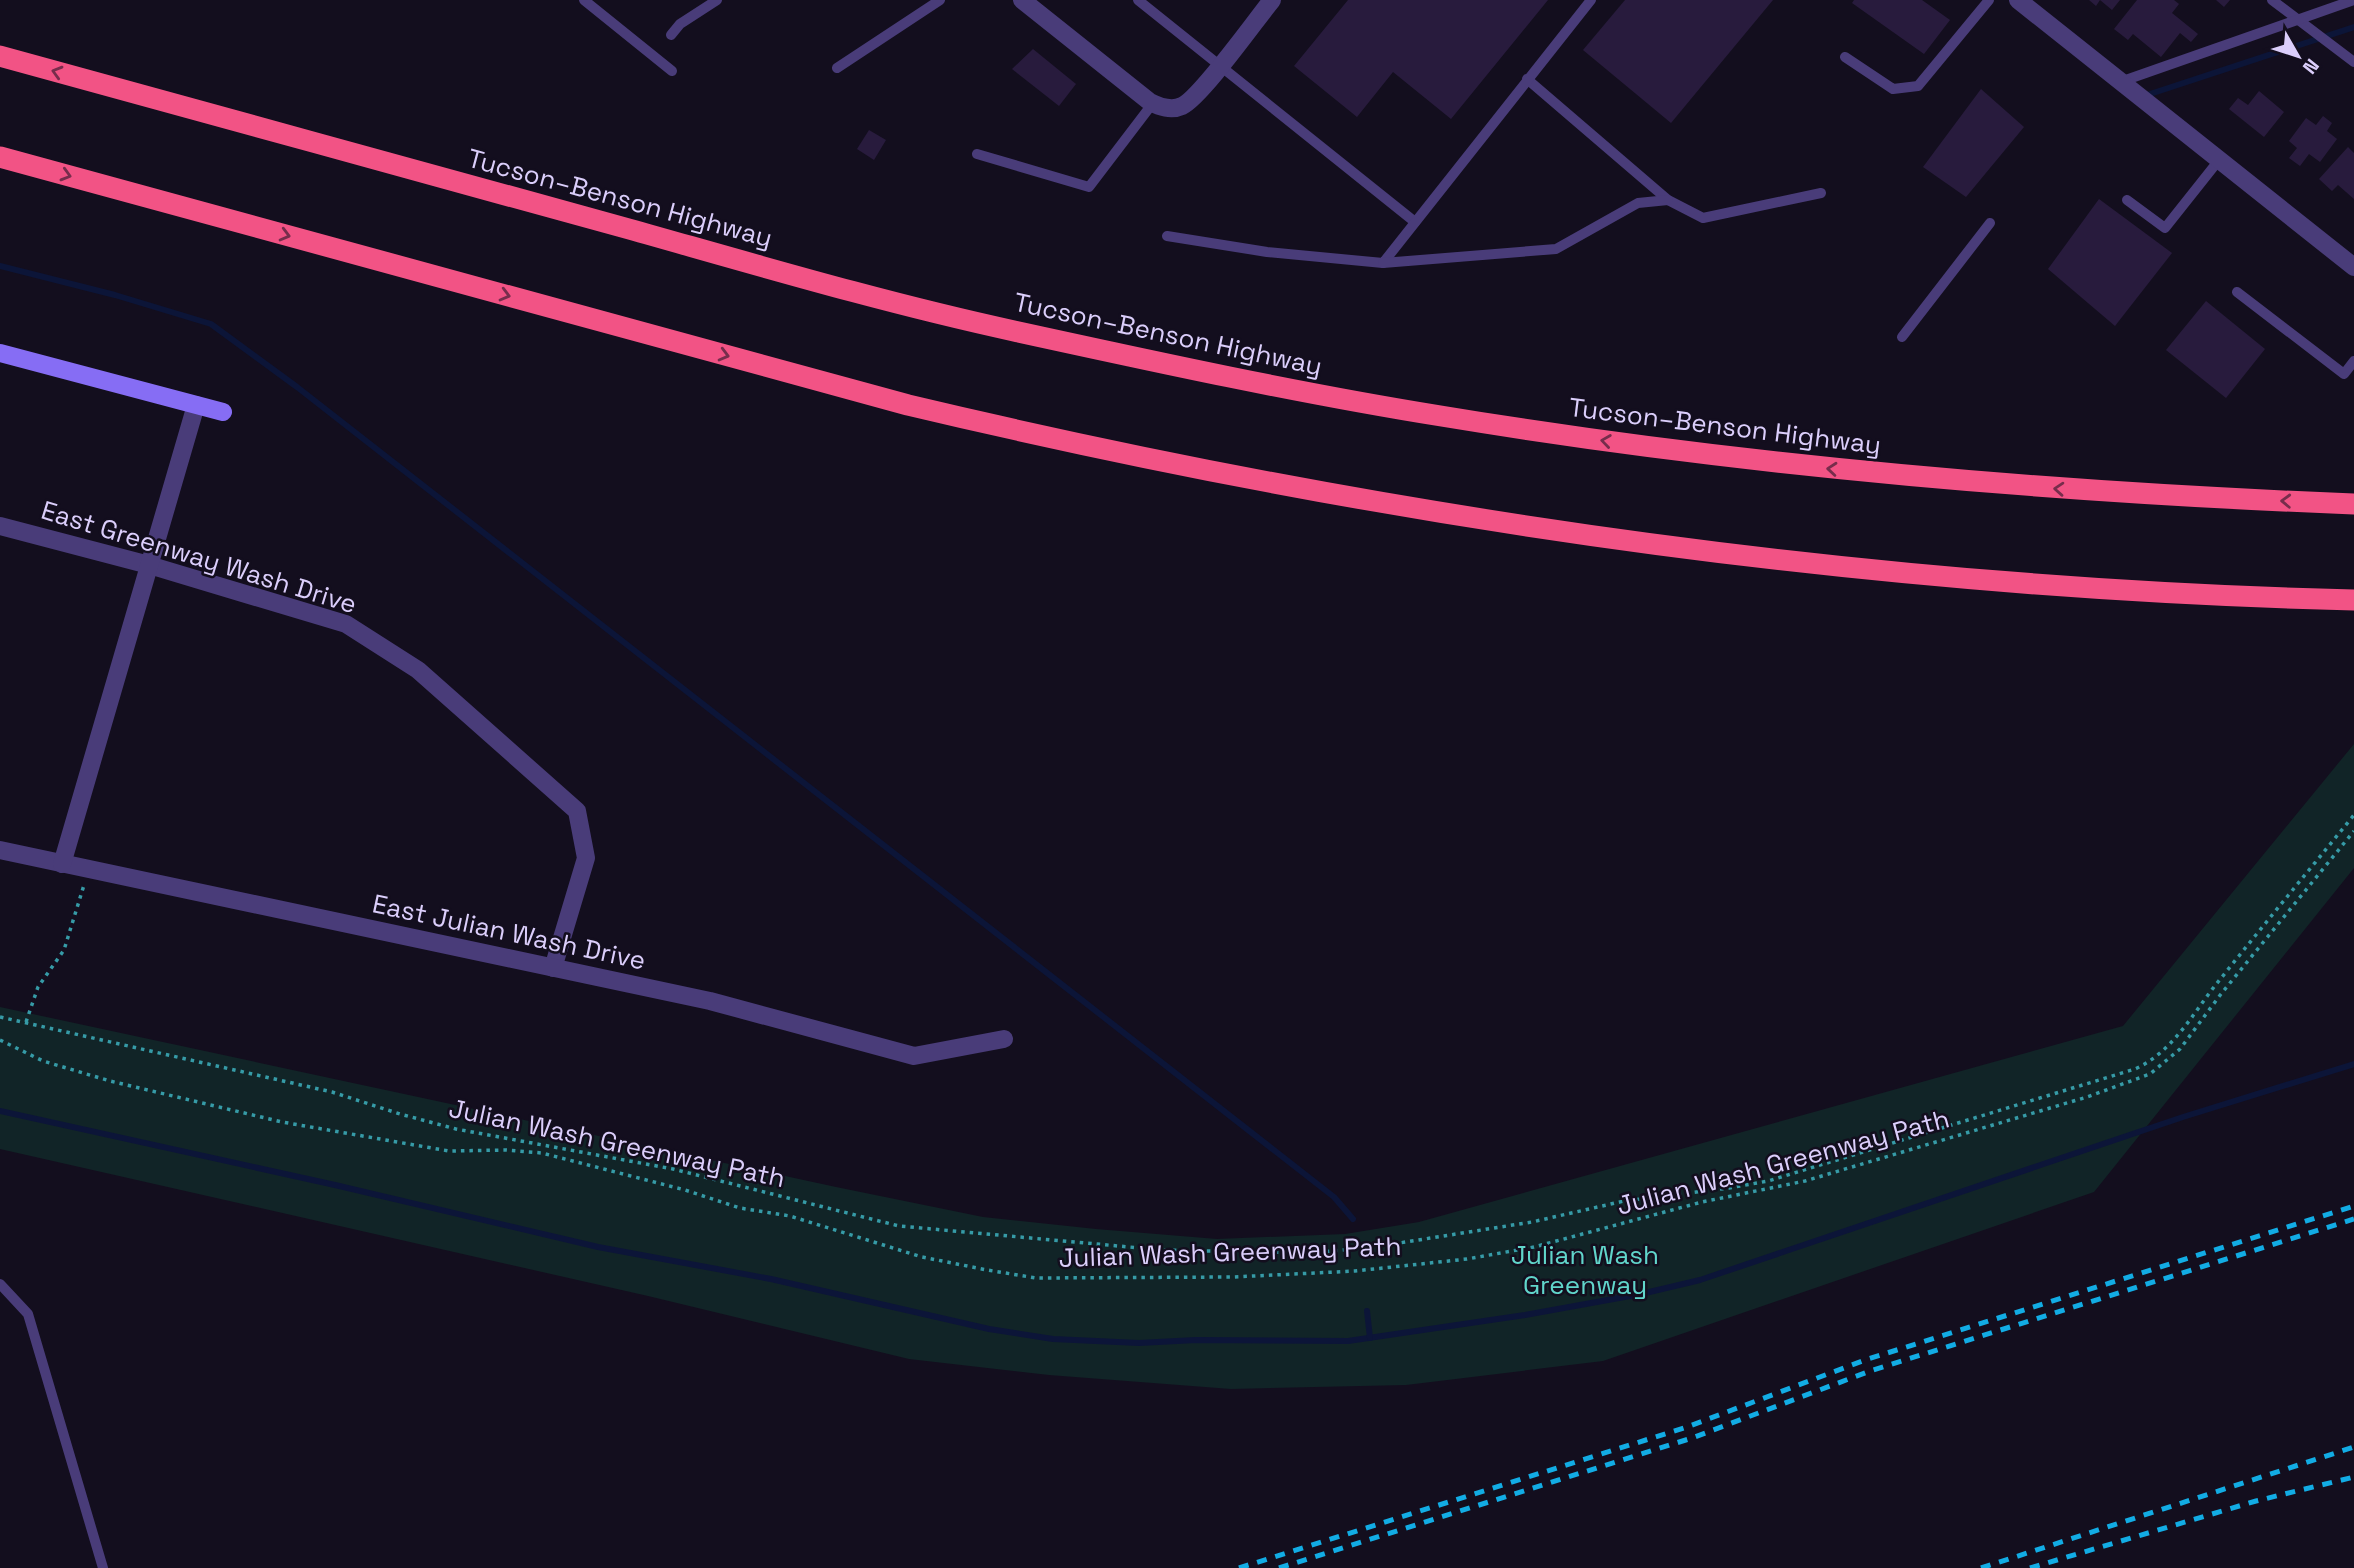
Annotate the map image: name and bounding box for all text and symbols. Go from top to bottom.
north arrow [2263,21,2333,91]
text: N [2297,54,2325,79]
one-way arrow [52,66,64,80]
street label: Tucson–Benson Highway [464,141,776,255]
one-way arrow [60,167,72,181]
one-way arrow [279,227,291,241]
street label: Tucson–Benson Highway [1011,285,1325,383]
one-way arrow [498,287,510,302]
one-way arrow [718,347,730,361]
street label: Tucson–Benson Highway [1567,390,1883,462]
one-way arrow [1600,434,1612,449]
one-way arrow [1826,462,1837,477]
one-way arrow [2053,482,2064,497]
street label: East Greenway Wash Drive [37,493,361,621]
one-way arrow [2280,494,2291,509]
street label: East Julian Wash Drive [369,886,649,978]
street label: Julian Wash Greenway Path [446,1091,788,1195]
street label: Julian Wash Greenway Path [1613,1101,1953,1223]
street label: Julian Wash Greenway Path [1058,1229,1402,1275]
park label: Julian Wash Greenway [1511,1238,1659,1302]

